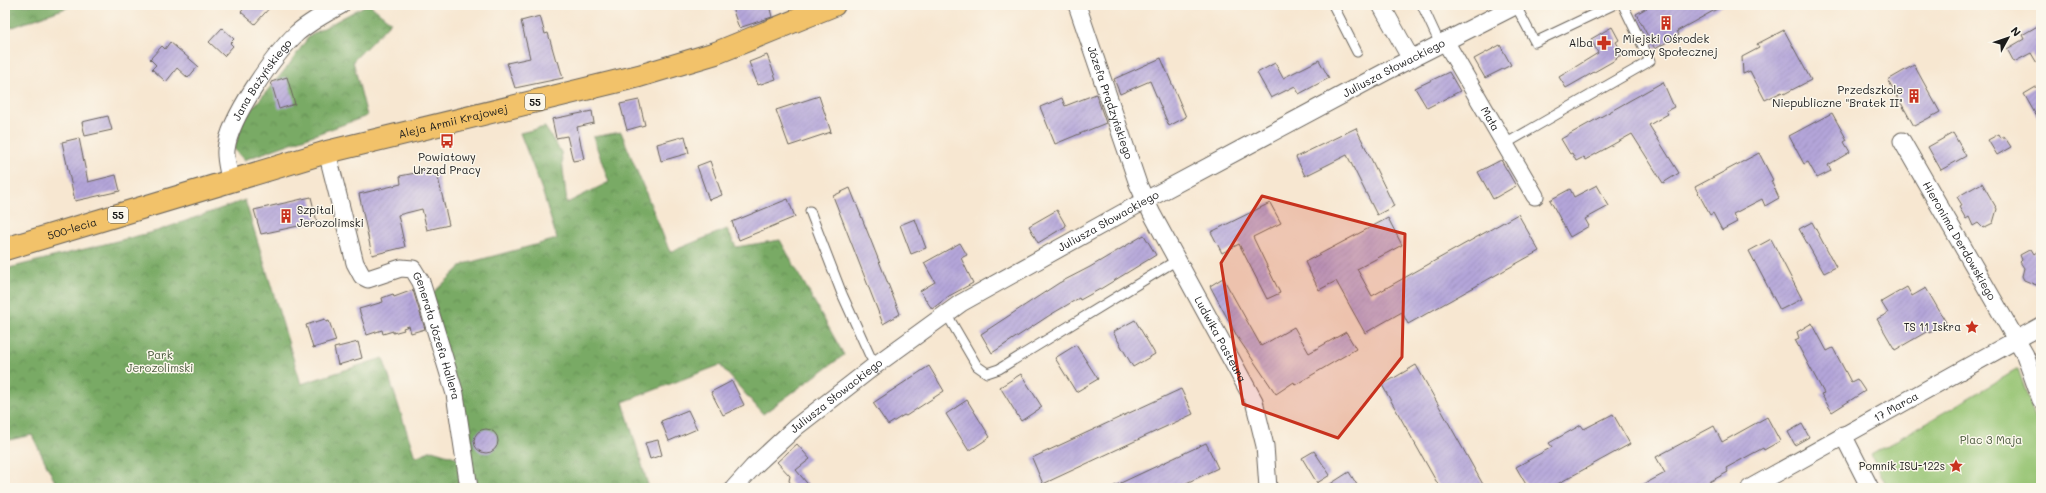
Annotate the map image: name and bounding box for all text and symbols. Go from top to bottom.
building icon: Miejski Ośrodek Pomocy Społecznej [1658,15,1674,31]
north arrow [1988,18,2028,58]
text: N [2008,23,2024,39]
place label: Miejski Ośrodek Pomocy Społecznej [1614,31,1718,59]
street label: Jana Bażyńskiego [229,35,295,123]
street label: Juliusza Słowackiego [1340,35,1448,100]
place label: Alba [1569,35,1593,50]
pharmacy icon: Alba [1596,35,1612,51]
street label: Józefa Prądzyńskiego [1084,44,1137,161]
place label: Przedszkole Niepubliczne "Bratek II" [1772,82,1903,110]
building icon: Przedszkole Niepubliczne "Bratek II" [1906,88,1922,104]
road number: 55 [525,94,545,110]
street label: Aleja Armii Krajowej [397,100,509,141]
street label: Mała [1478,104,1504,134]
bus stop icon: Powiatowy Urząd Pracy [439,133,455,149]
place label: Powiatowy Urząd Pracy [413,149,481,177]
street label: Hieronima Derdowskiego [1920,178,2000,303]
street label: Juliusza Słowackiego [1055,186,1161,255]
place label: Szpital Jerozolimski [297,202,364,230]
road number: 55 [108,207,128,223]
building icon: Szpital Jerozolimski [278,208,294,224]
street label: 500-lecia [45,214,99,243]
street label: Generała Józefa Hallera [409,269,464,401]
street label: Ludwika Pasteura [1191,293,1250,385]
place label: TS 11 Iskra [1903,319,1961,334]
place icon: TS 11 Iskra [1964,319,1980,335]
park label: Park Jerozolimski [127,347,193,375]
street label: Juliusza Słowackiego [786,354,885,436]
street label: 17 Marca [1871,388,1921,425]
park label: Plac 3 Maja [1960,432,2022,447]
place label: Pomnik ISU-122s [1859,458,1945,473]
place icon: Pomnik ISU-122s [1948,458,1964,474]

